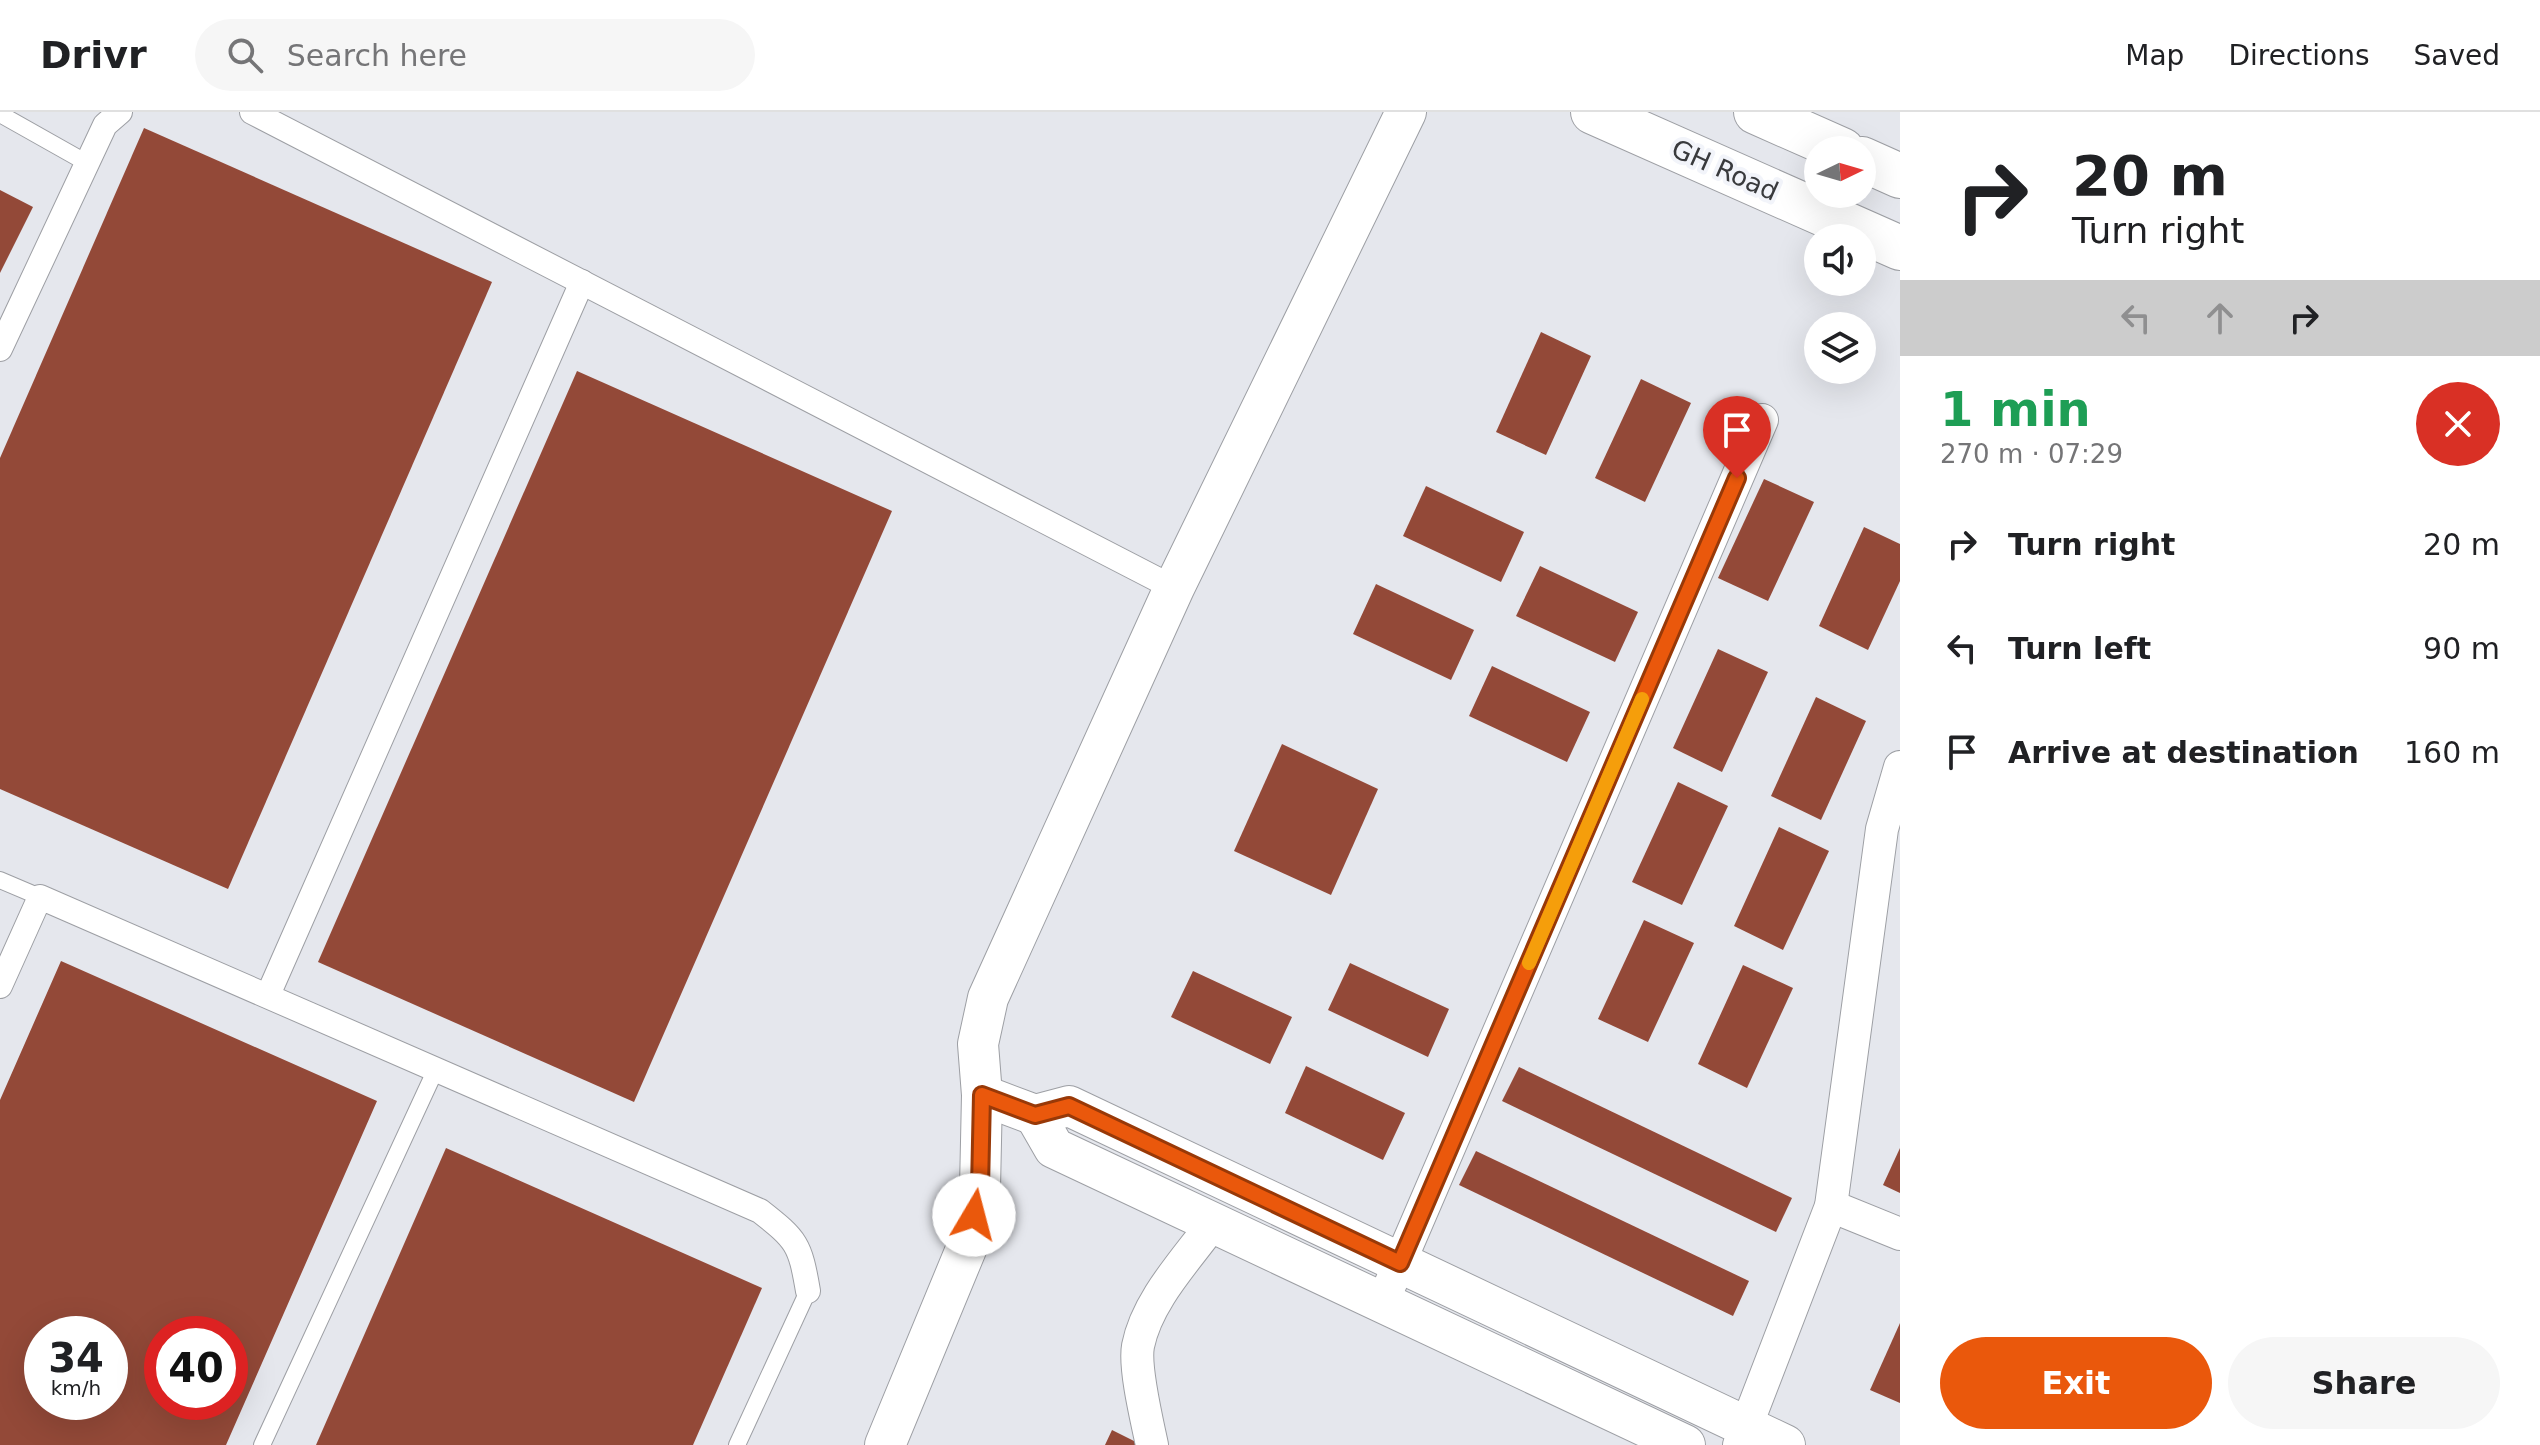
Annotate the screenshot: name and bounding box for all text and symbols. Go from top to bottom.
search box [195,19,755,91]
text: Drivr [40,33,147,77]
icon: search [223,33,267,77]
text: Search here [287,38,467,73]
text: Map [2125,39,2184,72]
text: Directions [2228,39,2369,72]
text: Saved [2413,39,2500,72]
street label: GH Road [1667,133,1783,207]
north arrow [1804,136,1876,208]
map controls [1804,136,1876,384]
text: 20 m [2072,143,2228,208]
icon: right [1940,144,2044,248]
text: Turn right [2072,210,2244,251]
button: sound [1804,224,1876,296]
icon: left [2114,296,2158,340]
icon: ahead [2198,296,2242,340]
icon: right [2282,296,2326,340]
button: layers [1804,312,1876,384]
text: 1 min [1940,381,2091,437]
button: close [2416,382,2500,466]
pin [1703,396,1771,478]
icon: arrive [1715,408,1759,452]
text: 270 m · 07:29 [1940,439,2123,469]
icon: right [1940,522,1984,566]
text: Turn right [2008,527,2175,562]
text: 20 m [2423,527,2500,562]
icon: left [1940,626,1984,670]
text: Turn left [2008,631,2151,666]
text: 90 m [2423,631,2500,666]
icon: arrive [1940,730,1984,774]
text: Arrive at destination [2008,735,2359,770]
text: 160 m [2404,735,2500,770]
position arrow [932,1173,1016,1257]
speed limit sign: 40 [144,1316,248,1420]
text: 34 [48,1335,104,1381]
button: Exit [1940,1337,2212,1429]
button: Share [2228,1337,2500,1429]
text: km/h [51,1376,101,1400]

